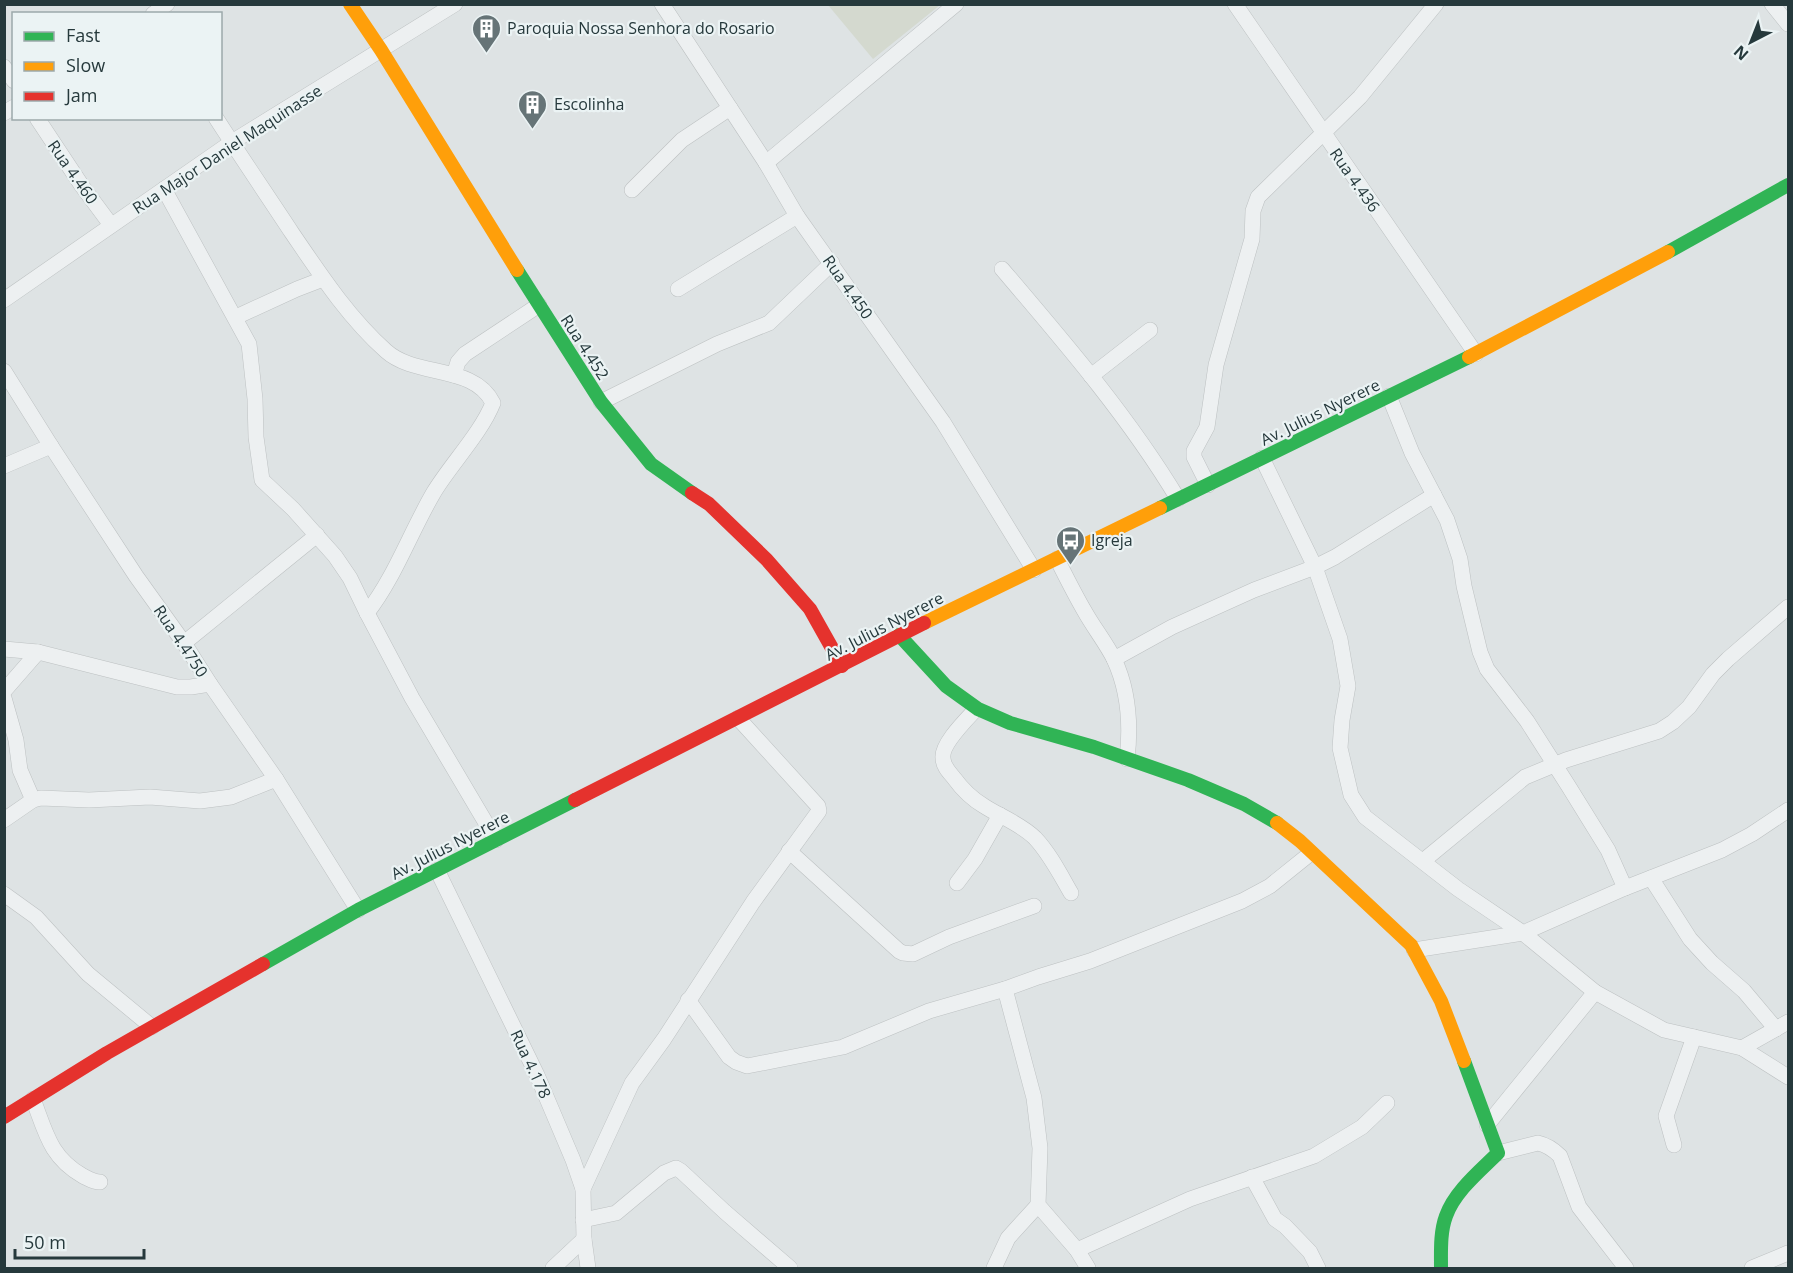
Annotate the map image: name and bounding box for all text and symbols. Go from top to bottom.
legend [12,12,222,120]
building icon: Paroquia Nossa Senhora do Rosario [470,12,502,54]
north arrow [1721,12,1781,72]
place label: Paroquia Nossa Senhora do Rosario [507,17,775,39]
text: Fast [66,23,100,47]
text: N [1729,41,1753,66]
text: Slow [66,53,105,77]
street label: Rua Major Daniel Maquinasse [128,79,326,219]
text: Jam [64,83,98,107]
building icon: Escolinha [517,88,549,130]
place label: Escolinha [554,93,624,115]
street label: Rua 4.460 [43,136,103,208]
street label: Rua 4.436 [1325,144,1385,216]
street label: Rua 4.450 [818,251,878,323]
street label: Rua 4.452 [556,310,614,384]
street label: Av. Julius Nyerere [1257,374,1383,450]
bus stop icon: Igreja [1054,524,1086,566]
place label: Igreja [1091,529,1133,551]
street label: Av. Julius Nyerere [821,587,947,665]
street label: Rua 4.4750 [149,601,213,681]
street label: Av. Julius Nyerere [387,806,513,884]
street label: Rua 4.178 [505,1026,557,1102]
scale bar [15,1222,144,1260]
text: 50 m [24,1230,66,1254]

